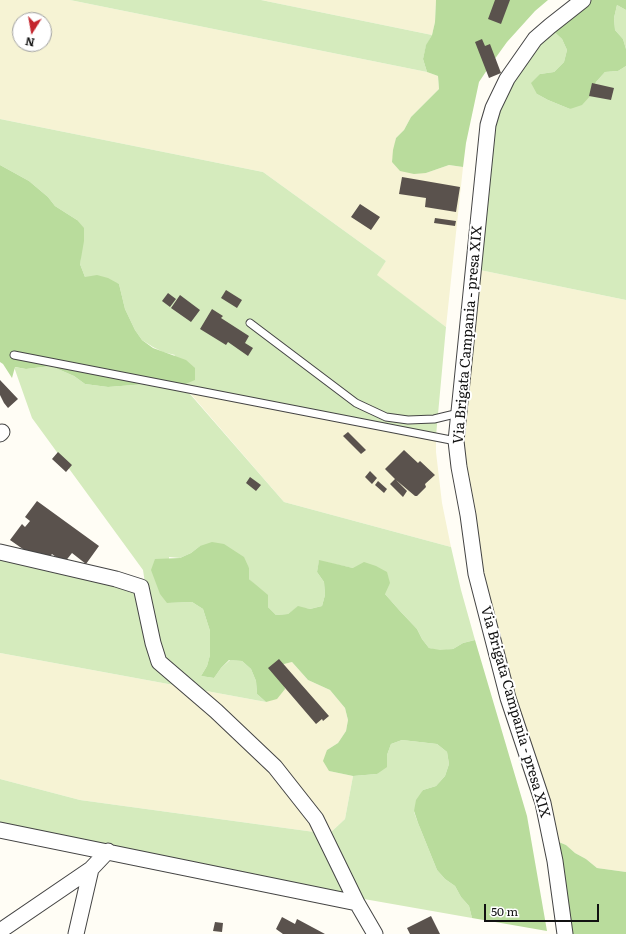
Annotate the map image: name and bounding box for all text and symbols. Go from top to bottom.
north arrow [12,12,52,52]
text: N [24,34,36,52]
street label: Via Brigata Campania - presa XIX [450,225,486,445]
street label: Via Brigata Campania - presa XIX [477,604,553,820]
scale bar [486,896,601,922]
text: 50 m [491,902,518,920]

